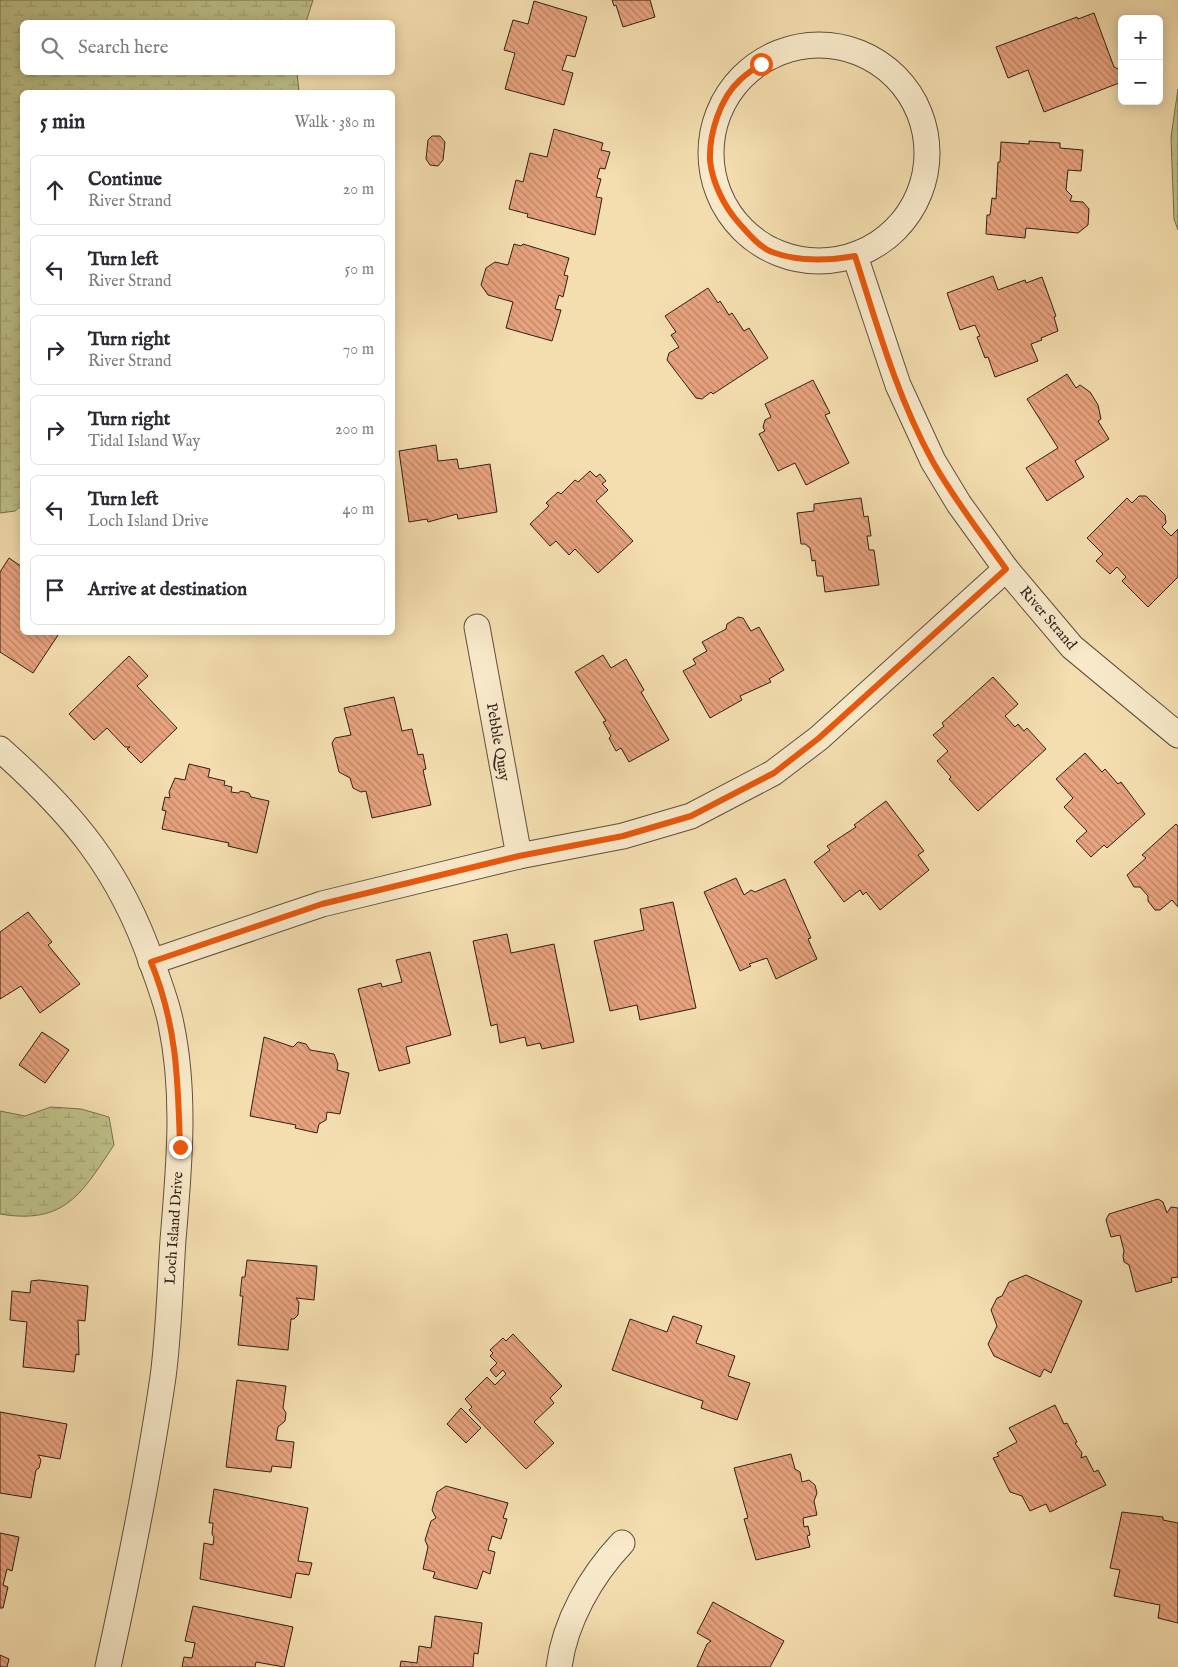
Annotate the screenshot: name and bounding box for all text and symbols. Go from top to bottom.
map controls [1118,15,1163,105]
button: + [1118,15,1163,60]
search box [20,20,395,75]
icon: search [38,34,66,62]
text: Search here [78,36,169,60]
route start [750,53,773,76]
button: − [1118,60,1163,105]
text: 5 min [40,109,85,136]
text: Walk · 380 m [294,113,375,133]
text: Continue [88,168,162,192]
icon: ahead [41,176,69,204]
text: 20 m [343,180,374,200]
text: River Strand [88,192,172,212]
text: Turn left [88,248,159,272]
icon: left [41,256,69,284]
text: 50 m [345,260,374,280]
text: River Strand [88,272,172,292]
text: Turn right [88,328,170,352]
icon: right [41,336,69,364]
text: 70 m [343,340,374,360]
text: River Strand [88,352,172,372]
text: Turn right [88,408,170,432]
icon: right [41,416,69,444]
text: 200 m [335,420,374,440]
text: Tidal Island Way [88,432,200,452]
text: Turn left [88,488,159,512]
icon: left [41,496,69,524]
text: 40 m [342,500,374,520]
text: Loch Island Drive [88,512,209,532]
icon: arrive [41,576,69,604]
text: Arrive at destination [88,578,247,602]
street label: River Strand [1015,582,1082,655]
street label: Pebble Quay [482,701,514,783]
route end [169,1136,192,1159]
street label: Loch Island Drive [161,1171,187,1285]

